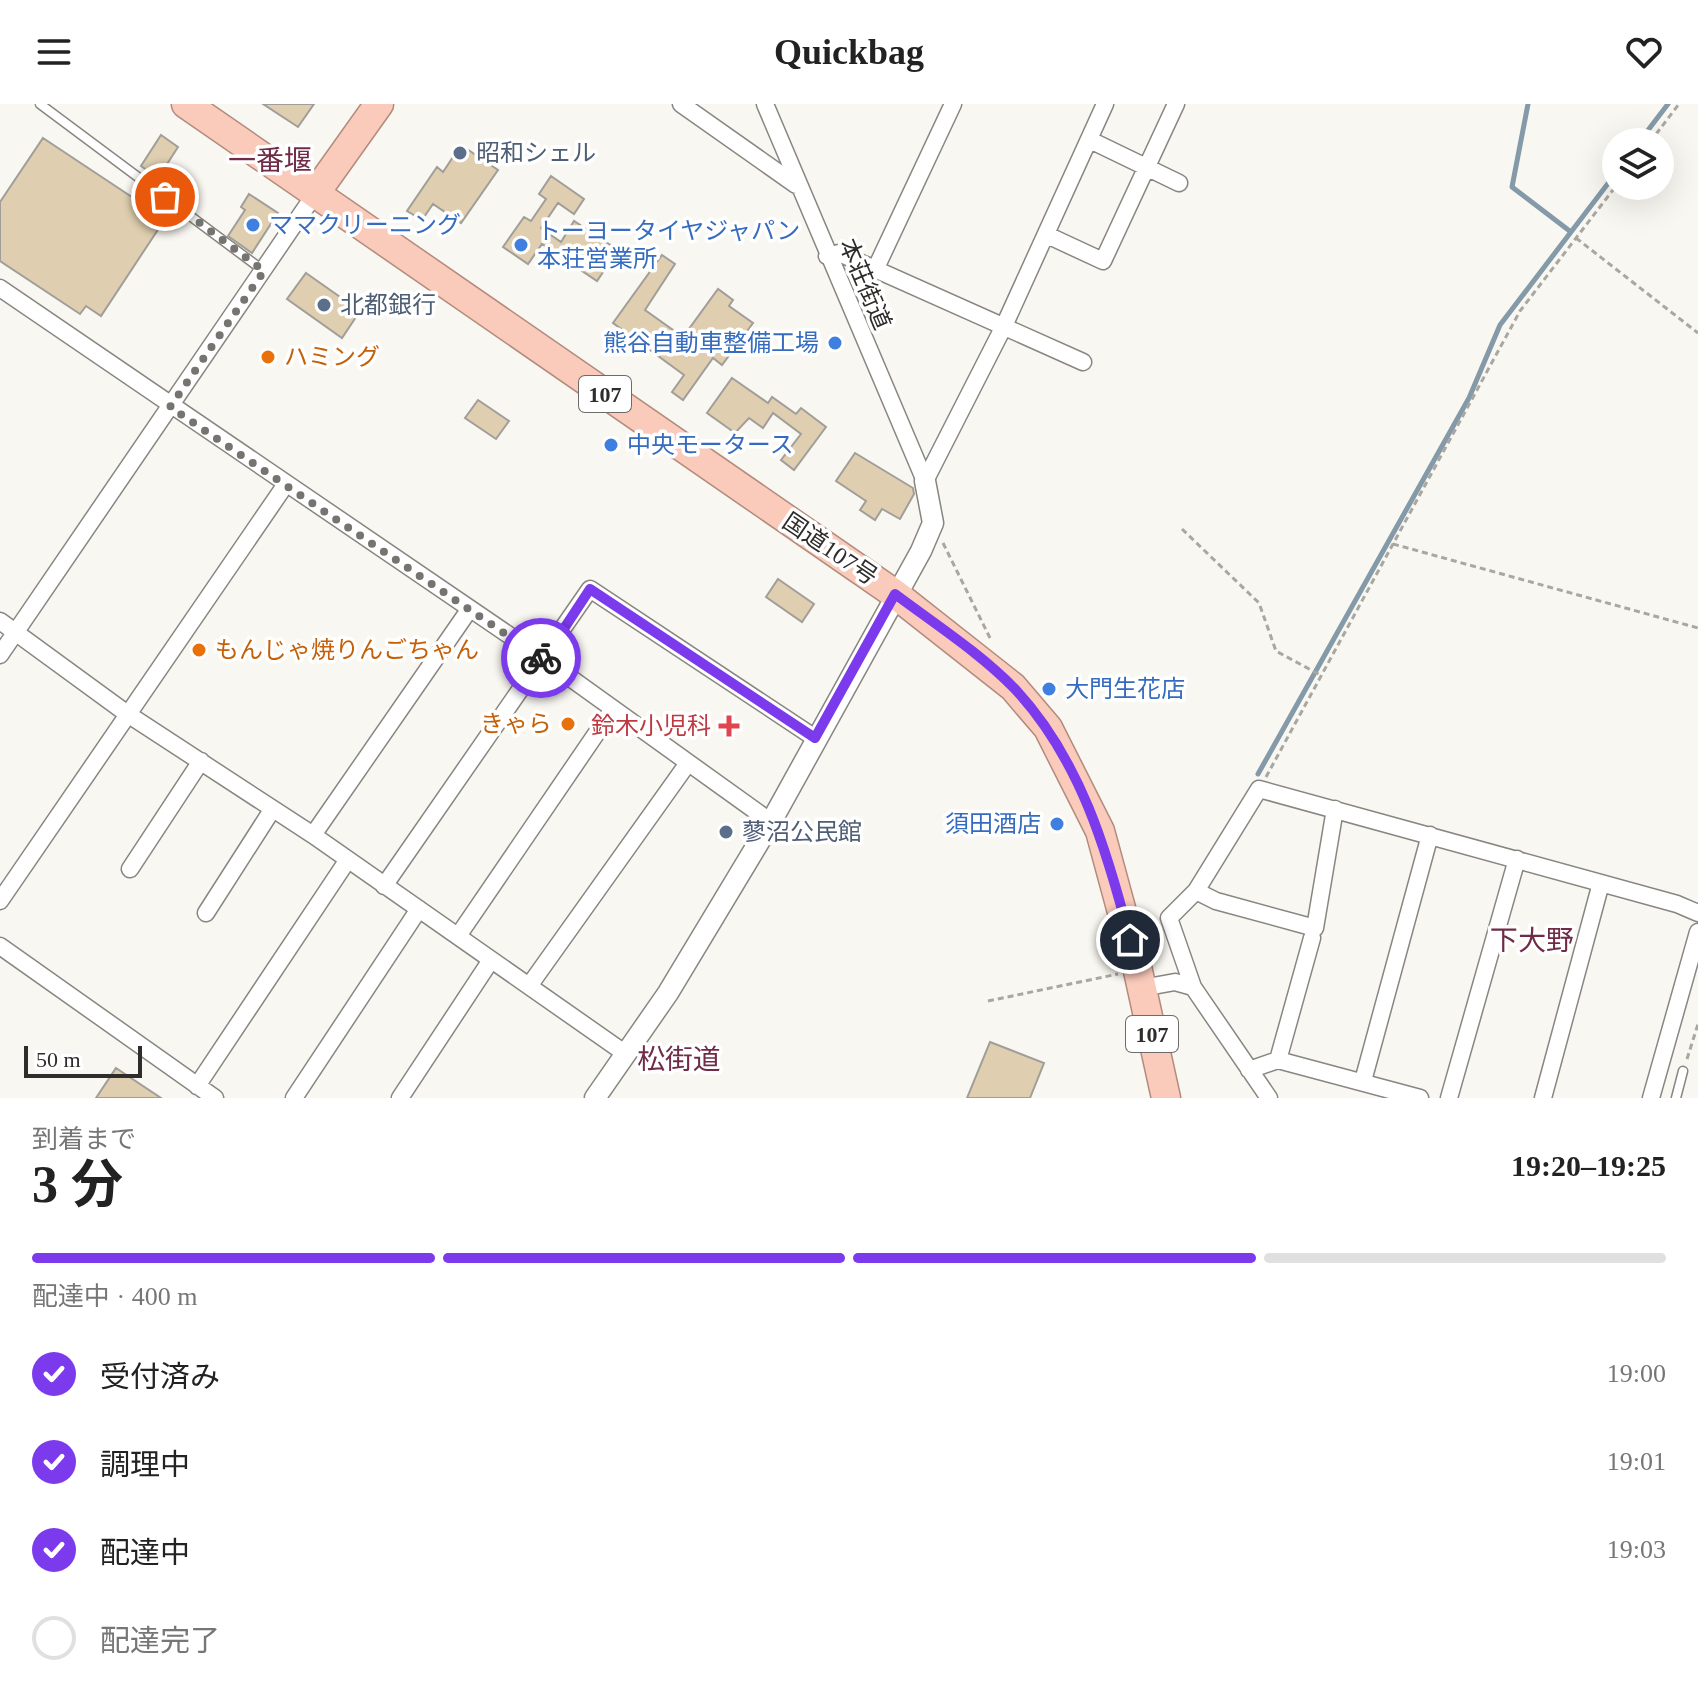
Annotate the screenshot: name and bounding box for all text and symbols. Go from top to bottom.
icon: menu [32,30,76,74]
icon: heart [1622,30,1666,74]
text: Quickbag [774,32,924,72]
map controls [1602,128,1674,200]
button: layers [1602,128,1674,200]
place label: 昭和シェル [476,140,596,166]
marker: 昭和シェル [451,144,469,162]
district label: 一番堰 [228,145,312,176]
pin [131,163,199,231]
icon: bag [143,175,187,219]
place label: ママクリーニング [269,212,461,238]
marker: ママクリーニング [244,216,262,234]
place label: トーヨータイヤジャパン 本荘営業所 [537,218,800,272]
street label: 本荘街道 [834,235,896,333]
marker: トーヨータイヤジャパン 本荘営業所 [512,236,530,254]
place label: 北都銀行 [340,292,436,318]
marker: 北都銀行 [315,296,333,314]
place label: 熊谷自動車整備工場 [603,330,819,356]
marker: 熊谷自動車整備工場 [826,334,844,352]
place label: ハミング [284,344,380,370]
marker: ハミング [259,348,277,366]
road number: 107 [579,376,631,412]
place label: 中央モータース [627,432,794,458]
marker: 中央モータース [602,436,620,454]
street label: 国道107号 [778,508,882,590]
courier [501,618,581,698]
icon: bike [519,636,563,680]
place label: もんじゃ焼りんごちゃん [215,637,479,663]
marker: もんじゃ焼りんごちゃん [190,641,208,659]
place label: 大門生花店 [1065,676,1185,702]
marker: 大門生花店 [1040,680,1058,698]
place label: きゃら [480,711,552,737]
place label: 鈴木小児科 [591,713,711,739]
marker: きゃら [559,715,577,733]
marker: 鈴木小児科 [718,715,740,737]
place label: 須田酒店 [945,811,1041,837]
marker: 須田酒店 [1048,815,1066,833]
place label: 蓼沼公民館 [742,819,862,845]
marker: 蓼沼公民館 [717,823,735,841]
pin [1096,906,1164,974]
icon: home [1108,918,1152,962]
district label: 下大野 [1490,925,1574,956]
road number: 107 [1126,1016,1178,1052]
scale bar [24,1042,142,1078]
district label: 松街道 [637,1044,721,1075]
text: 50 m [36,1047,81,1072]
text: 到着まで [32,1125,136,1154]
text: 19:20–19:25 [1511,1149,1666,1182]
text: 3 分 [32,1156,123,1213]
text: 配達中 · 400 m [32,1282,197,1311]
icon: check [32,1352,76,1396]
text: 19:00 [1607,1359,1666,1388]
text: 受付済み [100,1360,220,1393]
icon: check [32,1440,76,1484]
text: 19:01 [1607,1447,1666,1476]
text: 調理中 [100,1448,190,1481]
icon: check [32,1528,76,1572]
text: 19:03 [1607,1535,1666,1564]
text: 配達中 [100,1536,190,1569]
text: 配達完了 [100,1624,220,1657]

